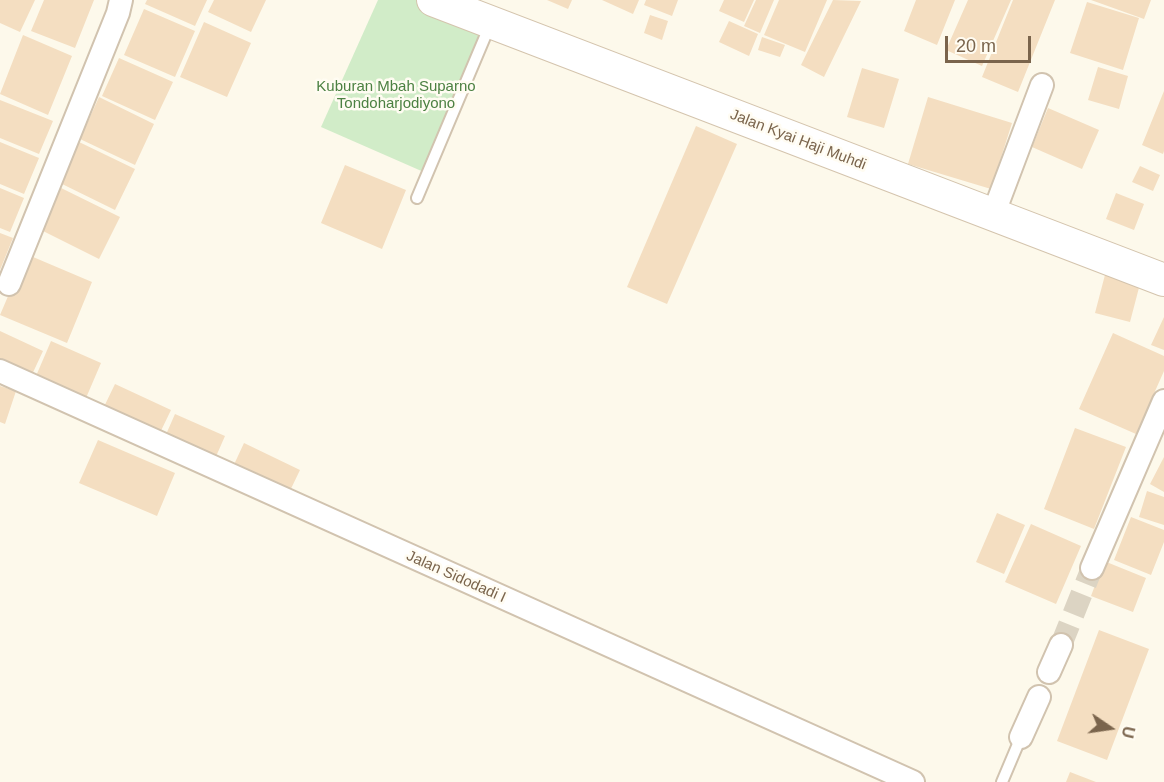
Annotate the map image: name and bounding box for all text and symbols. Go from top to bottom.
scale bar [948,24,1034,62]
text: 20 m [956,36,996,56]
park label: Kuburan Mbah Suparno Tondoharjodiyono [316,78,476,113]
street label: Jalan Kyai Haji Muhdi [727,106,869,174]
street label: Jalan Sidodadi I [404,547,508,607]
north arrow [1080,698,1140,758]
text: U [1118,725,1138,740]

